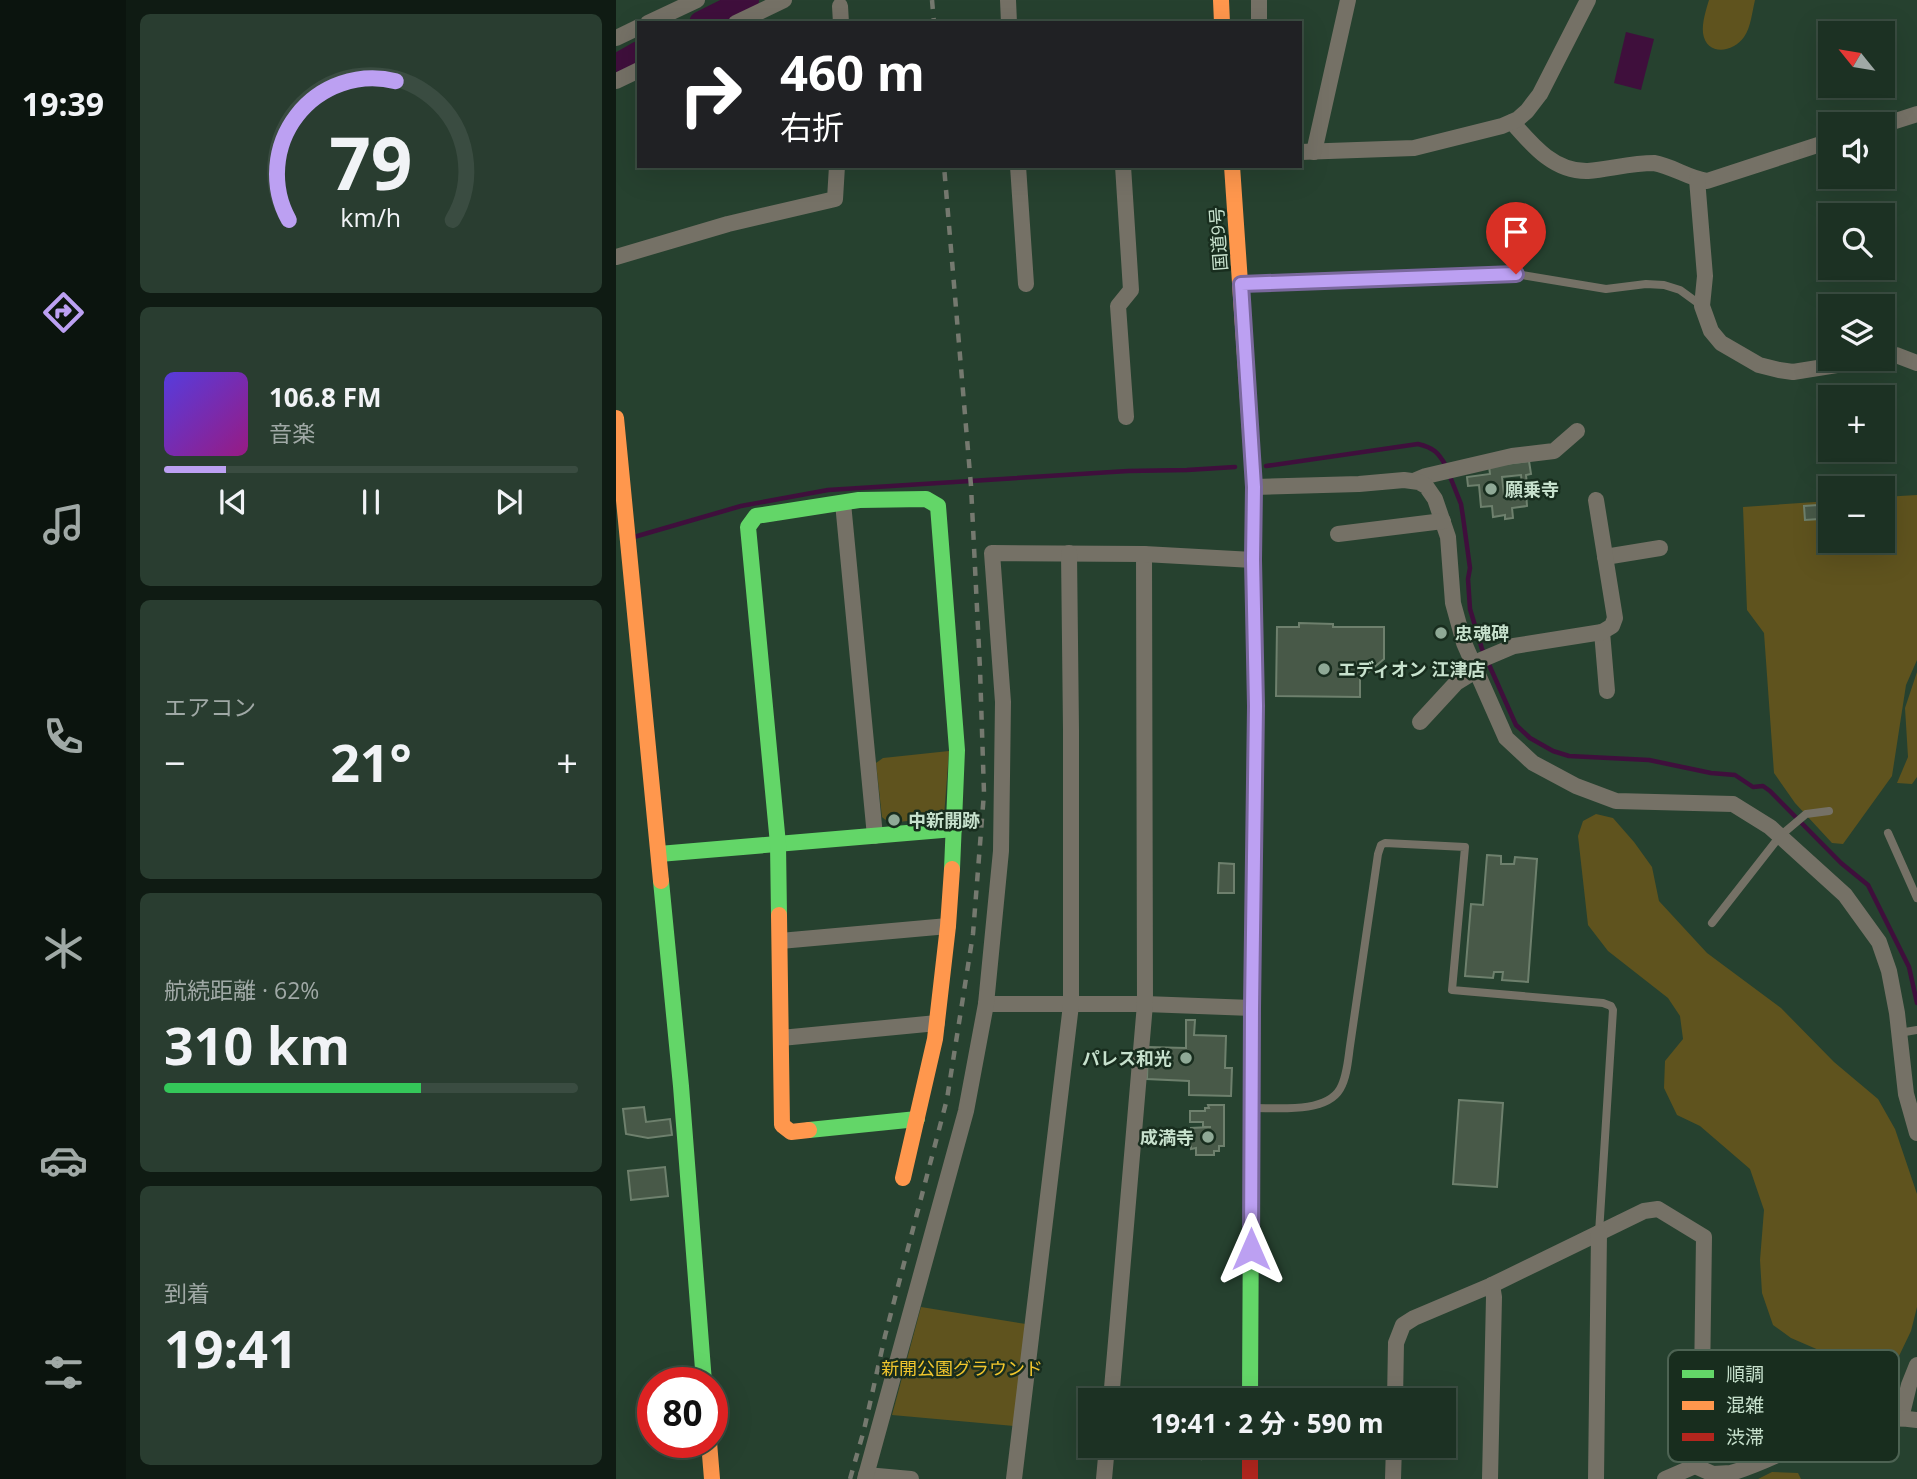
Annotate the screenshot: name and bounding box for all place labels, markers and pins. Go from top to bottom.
pin [1486,202,1546,274]
place label: 願乗寺 [1505,477,1559,501]
marker: 願乗寺 [1483,481,1499,497]
place label: 忠魂碑 [1455,621,1509,645]
marker: 忠魂碑 [1433,625,1449,641]
place label: エディオン 江津店 [1338,657,1485,681]
marker: エディオン 江津店 [1316,661,1332,677]
place label: 中新開跡 [908,808,980,832]
marker: 中新開跡 [886,812,902,828]
place label: パレス和光 [1082,1046,1172,1070]
marker: パレス和光 [1178,1050,1194,1066]
place label: 成満寺 [1140,1125,1194,1149]
marker: 成満寺 [1200,1129,1216,1145]

